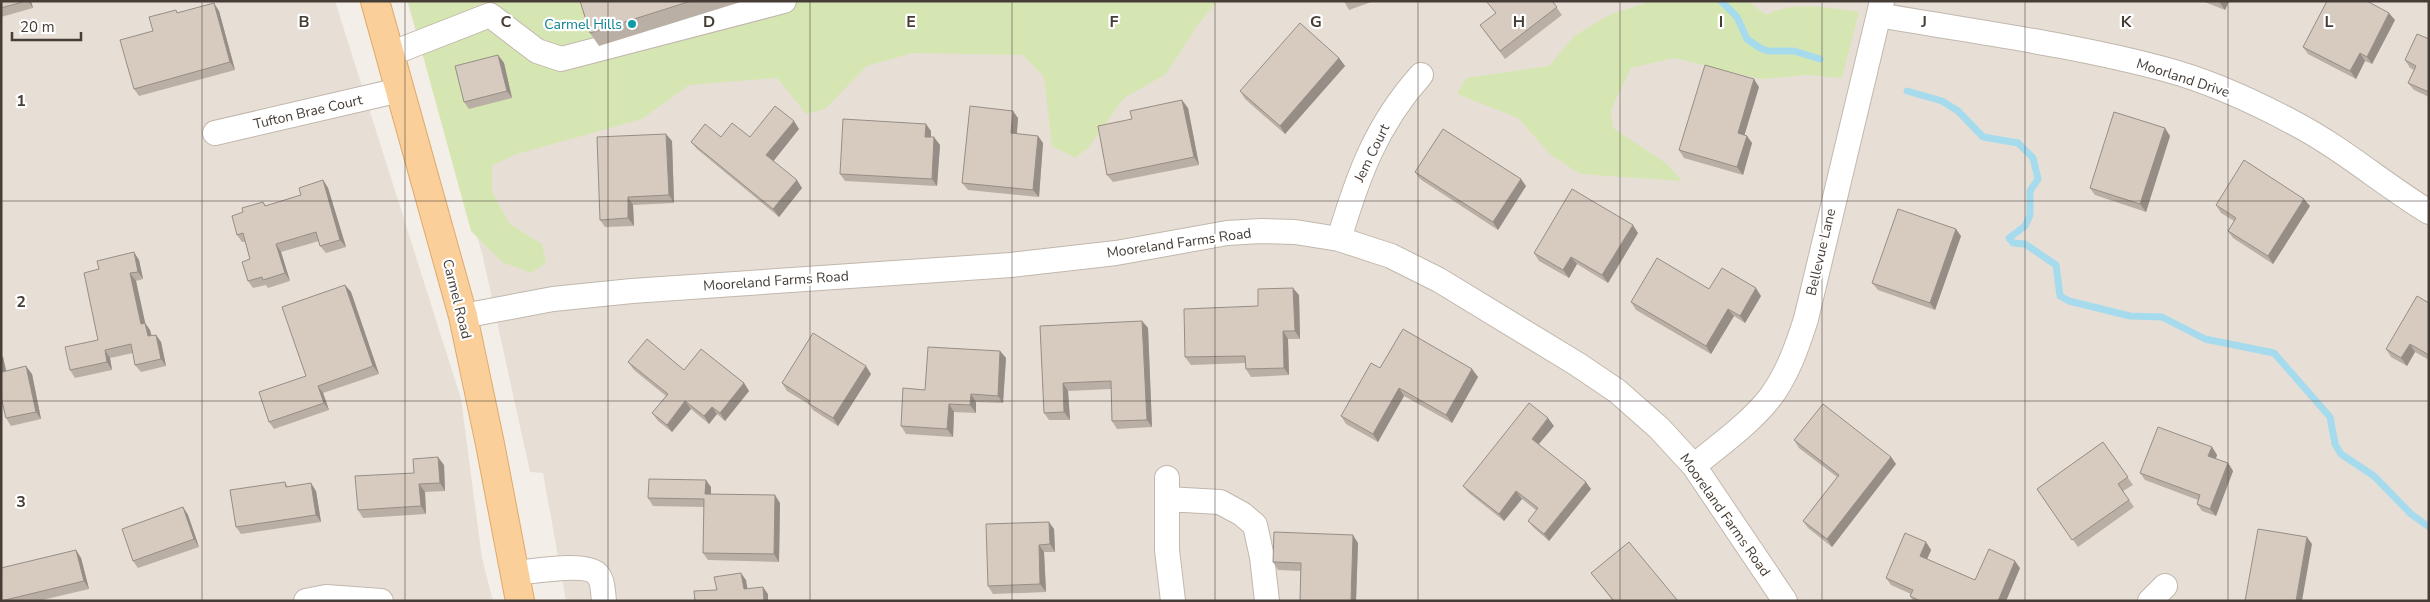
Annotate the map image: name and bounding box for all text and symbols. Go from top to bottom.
scale bar [12,10,81,42]
text: B [298,11,310,33]
text: C [501,11,512,33]
text: D [703,11,715,33]
text: E [906,11,916,33]
text: F [1110,11,1119,33]
text: G [1310,11,1322,33]
text: H [1513,11,1525,33]
text: I [1719,11,1723,33]
text: J [1920,11,1927,33]
text: K [2121,11,2133,33]
text: L [2325,11,2334,33]
place label: Carmel Hills [544,15,622,34]
text: 20 m [20,17,55,37]
marker: Carmel Hills [626,18,638,30]
street label: Moorland Drive [2134,54,2232,102]
text: 1 [16,90,26,112]
street label: Tufton Brae Court [252,90,365,134]
street label: Jem Court [1349,121,1394,186]
street label: Bellevue Lane [1802,206,1840,298]
street label: Mooreland Farms Road [1105,223,1253,263]
street label: Carmel Road [438,257,476,341]
street label: Mooreland Farms Road [703,266,849,296]
text: 2 [16,291,26,313]
street label: Mooreland Farms Road [1675,450,1775,580]
text: 3 [16,491,26,513]

